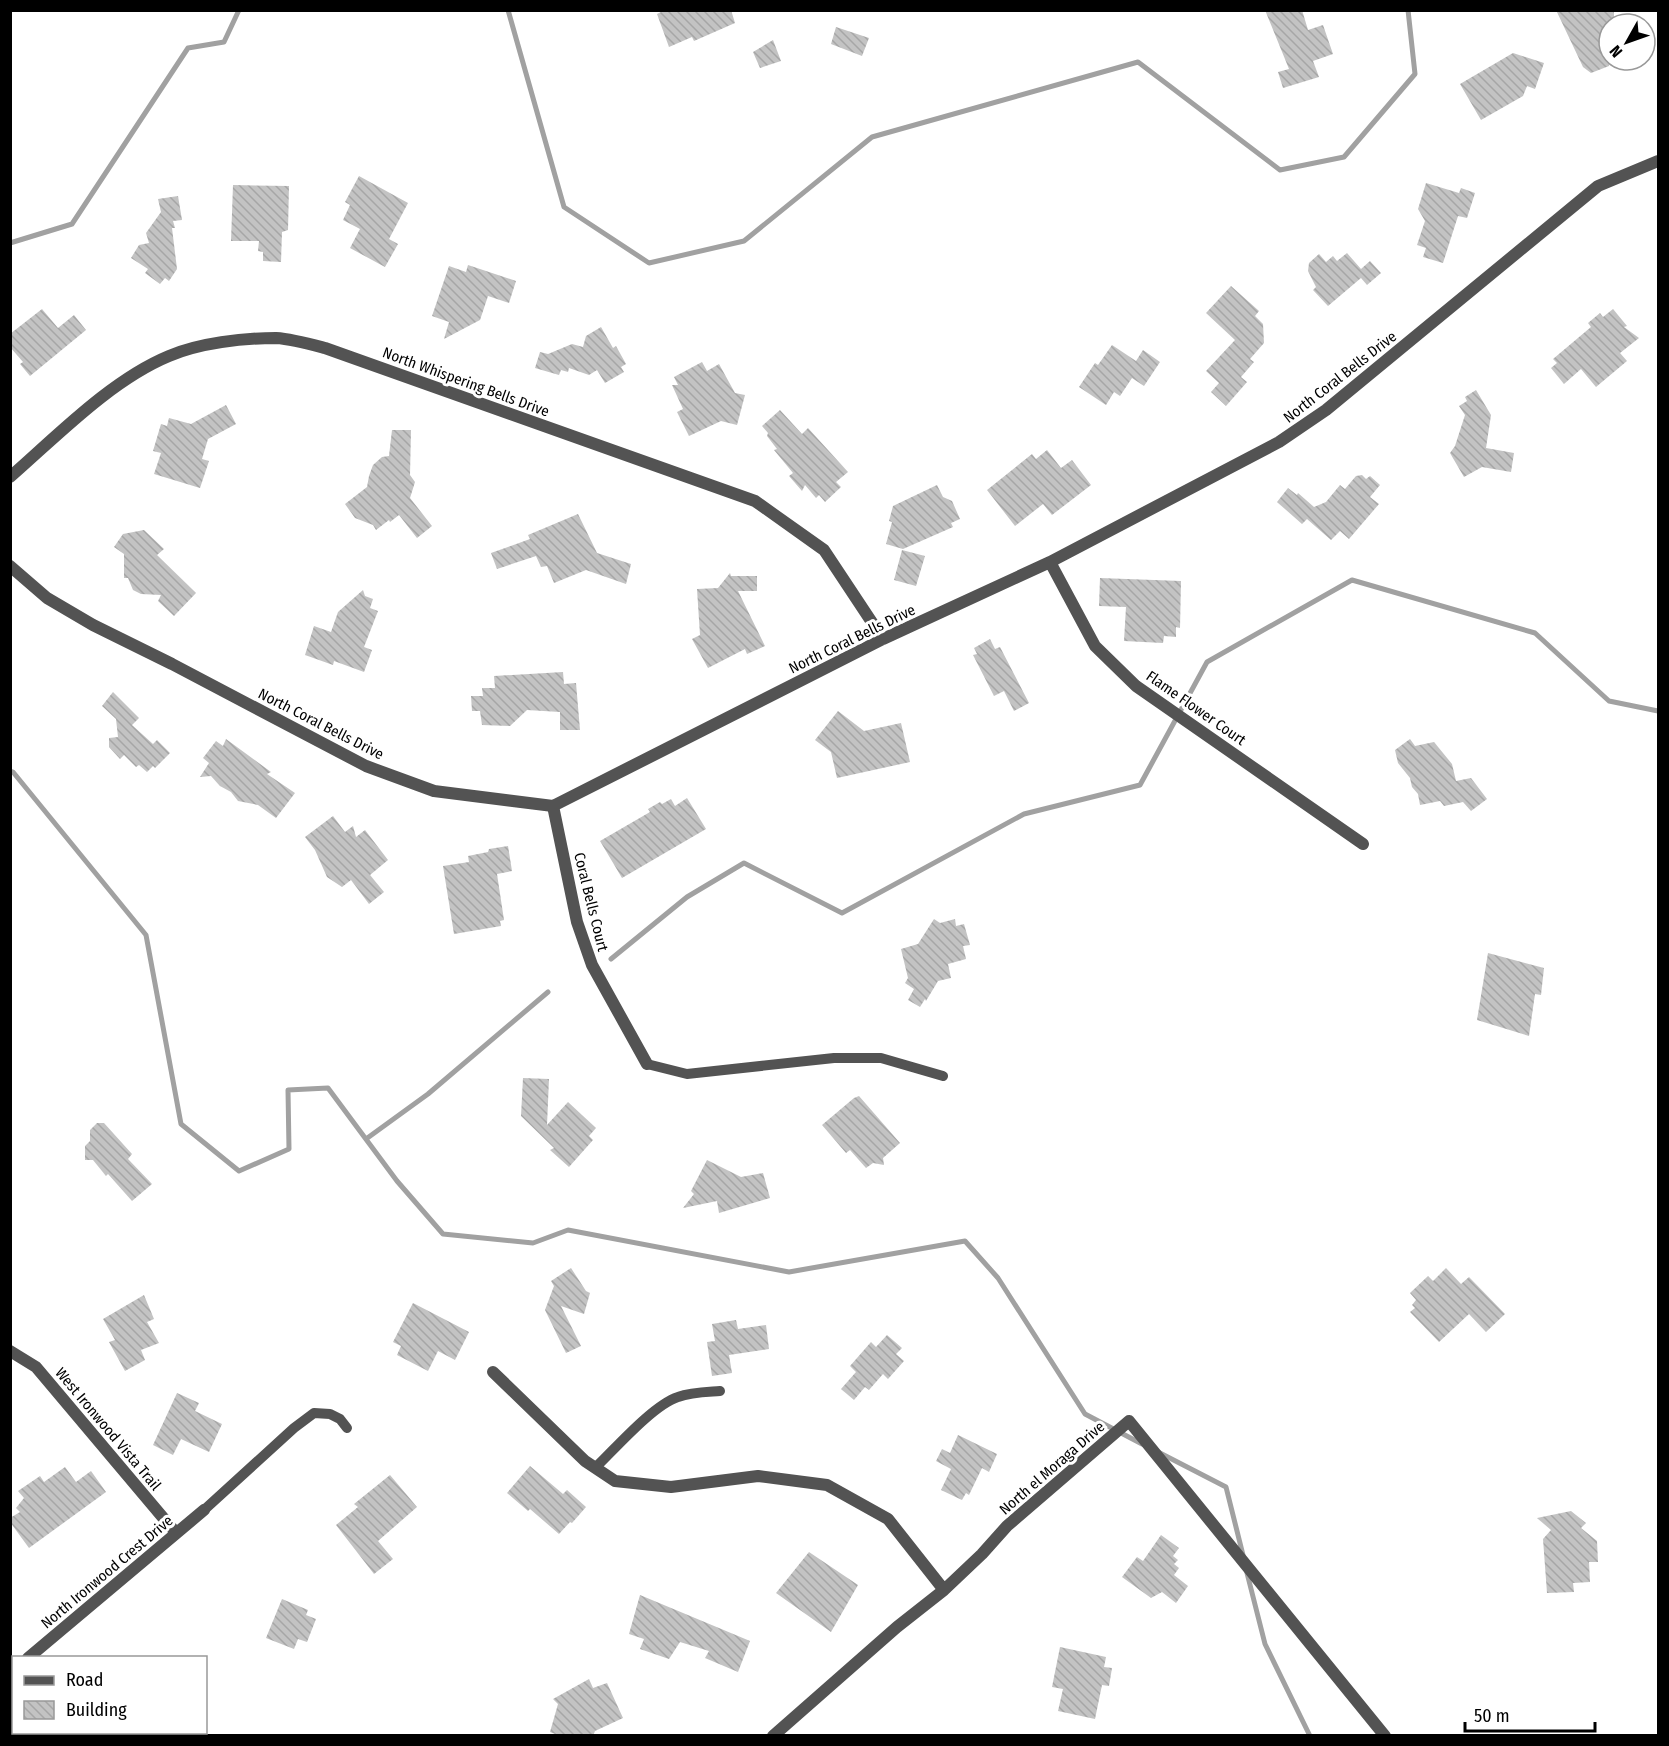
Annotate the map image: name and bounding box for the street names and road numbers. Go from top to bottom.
street label: North Coral Bells Drive [1280,327,1400,427]
street label: North Whispering Bells Drive [380,343,552,421]
street label: North Coral Bells Drive [786,601,918,677]
street label: Flame Flower Court [1143,667,1249,749]
street label: North Coral Bells Drive [255,685,387,763]
street label: Coral Bells Court [570,851,612,953]
street label: West Ironwood Vista Trail [51,1364,165,1494]
street label: North el Moraga Drive [996,1417,1108,1519]
street label: North Ironwood Crest Drive [37,1512,177,1632]

